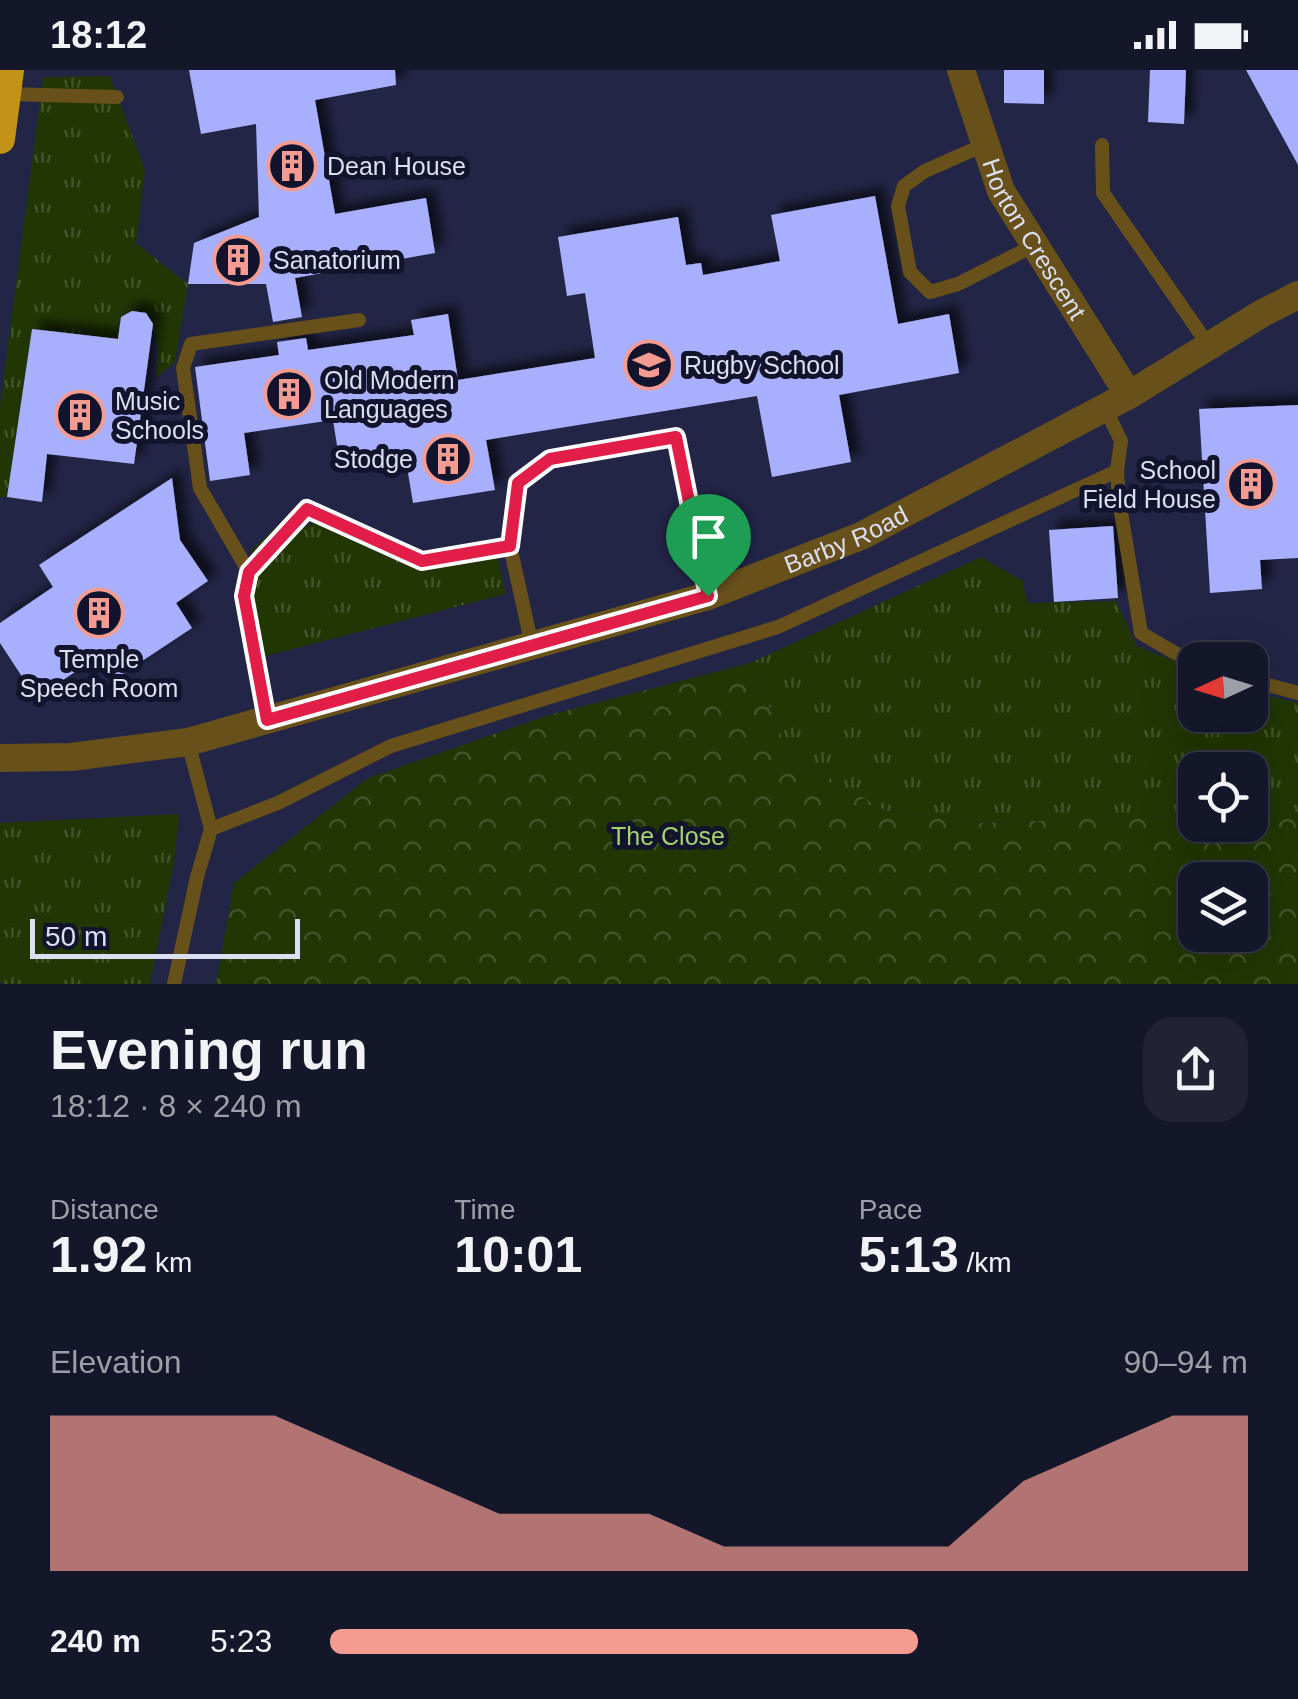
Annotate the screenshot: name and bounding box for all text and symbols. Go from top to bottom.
text: 18:12 [50,14,147,56]
building icon: Dean House [266,140,318,192]
place label: Dean House [327,152,466,180]
street label: Horton Crescent [977,155,1092,324]
building icon: Sanatorium [212,234,264,286]
place label: Sanatorium [273,246,401,274]
school or university icon: Rugby School [623,339,675,391]
place label: Rugby School [684,351,840,379]
place label: Old Modern Languages [324,366,455,423]
building icon: Old Modern Languages [263,368,315,420]
place label: Music Schools [115,387,204,444]
building icon: Music Schools [54,389,106,441]
building icon: Stodge [422,433,474,485]
place label: Stodge [334,445,413,473]
place label: School Field House [1083,456,1216,513]
building icon: School Field House [1225,458,1277,510]
pin [666,494,751,597]
street label: Barby Road [780,500,912,579]
icon: arrive [681,509,736,564]
building icon: Temple Speech Room [73,587,125,639]
north arrow [1178,642,1268,732]
map controls [1178,642,1268,952]
place label: Temple Speech Room [20,645,178,702]
button: locate [1178,752,1268,842]
park label: The Close [611,822,725,850]
button: layers [1178,862,1268,952]
scale bar [30,914,300,958]
text: 50 m [45,921,107,952]
button: share [1143,1017,1248,1122]
text: Evening run [50,1019,368,1081]
text: 18:12 · 8 × 240 m [50,1088,302,1124]
text: Distance [50,1194,159,1225]
text: Time [454,1194,516,1225]
text: Pace [859,1194,922,1225]
text: 1.92 [50,1227,147,1283]
text: 10:01 [454,1227,582,1283]
text: 5:13 [859,1227,959,1283]
text: km [147,1247,192,1278]
text: /km [959,1247,1012,1278]
text: Elevation [50,1344,182,1380]
text: 90–94 m [1123,1344,1248,1380]
text: 240 m [50,1623,141,1659]
text: 5:23 [210,1623,272,1659]

